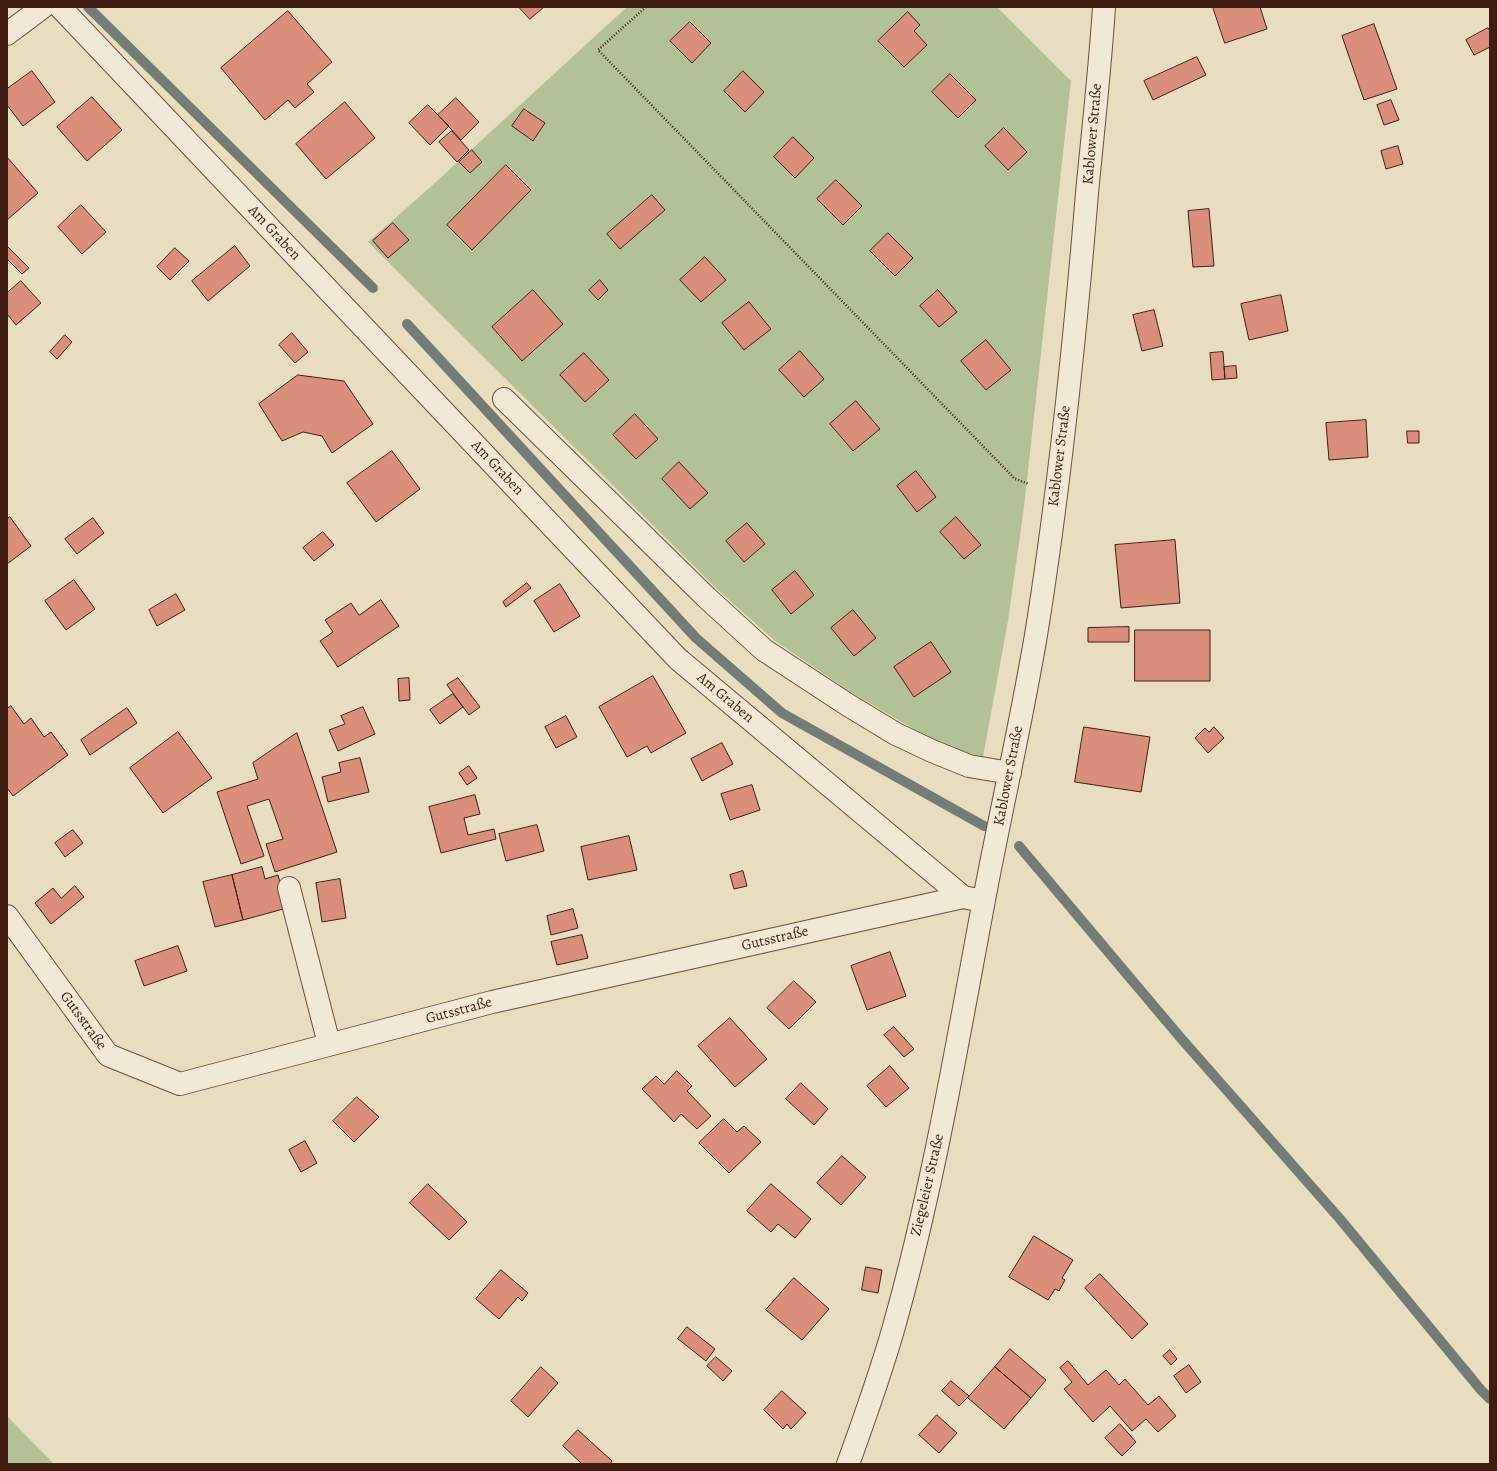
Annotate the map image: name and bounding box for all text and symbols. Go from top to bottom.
street label: Kablower Straße [1080,83,1106,185]
street label: Am Graben [244,202,304,264]
street label: Kablower Straße [1045,404,1075,508]
street label: Am Graben [467,437,527,499]
street label: Am Graben [693,669,757,727]
street label: Kablower Straße [990,724,1028,828]
street label: Gutsstraße [740,923,810,955]
street label: Gutsstraße [56,988,110,1054]
street label: Gutsstraße [424,994,494,1028]
street label: Ziegeleier Straße [907,1132,949,1238]

